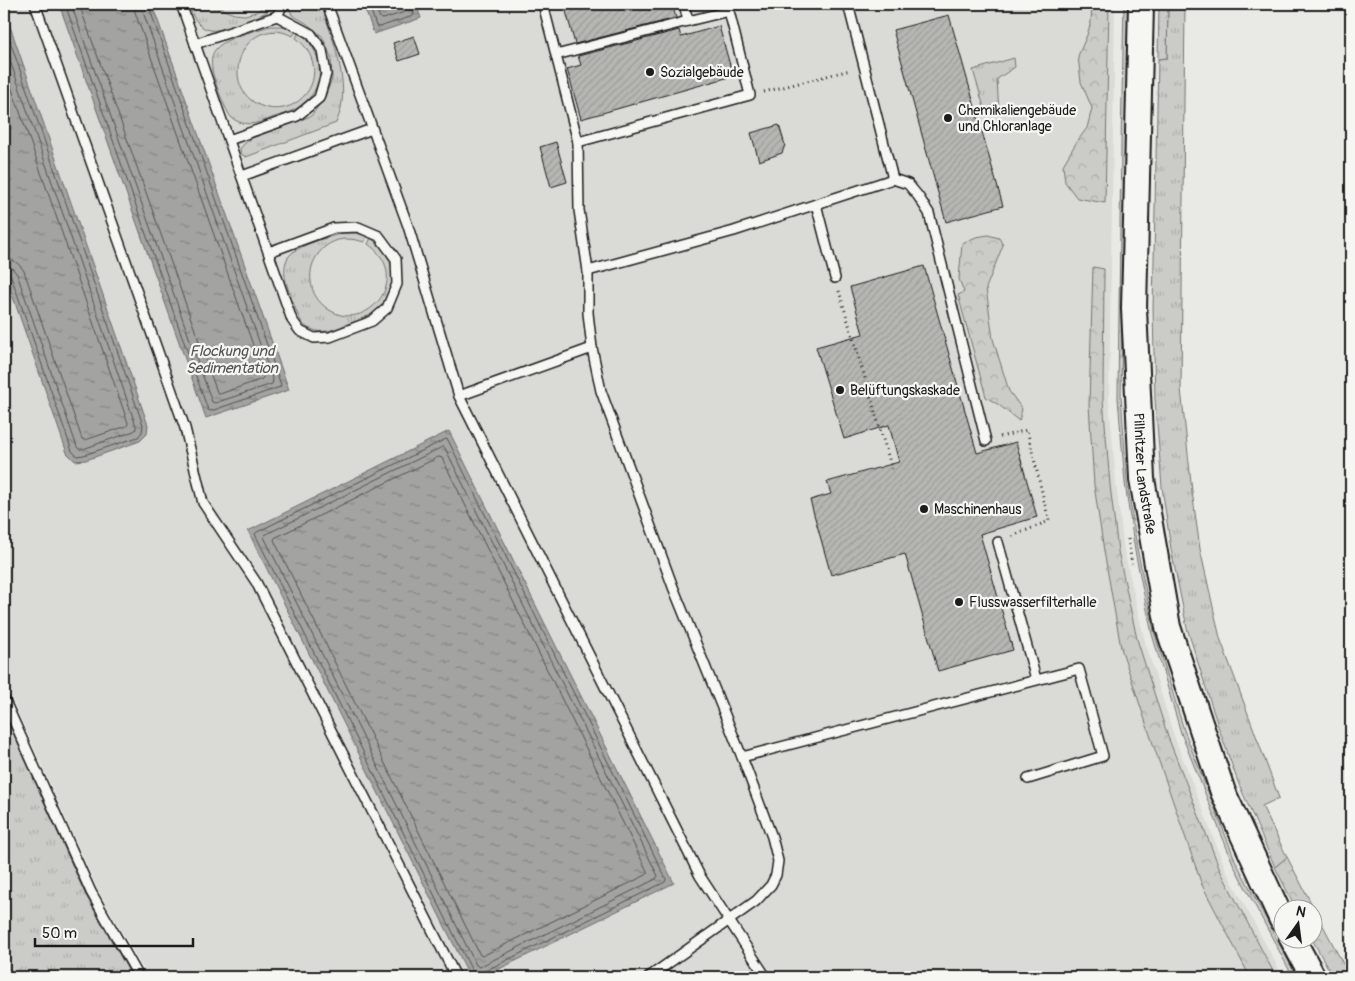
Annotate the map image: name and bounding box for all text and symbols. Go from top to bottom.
place label: Sozialgebäude [660,64,744,81]
marker: Sozialgebäude [644,66,656,78]
place label: Chemikaliengebäude und Chloranlage [958,102,1076,135]
marker: Chemikaliengebäude und Chloranlage [942,112,954,124]
water label: Flockung und Sedimentation [186,342,280,378]
place label: Belüftungskaskade [850,382,960,399]
marker: Belüftungskaskade [834,384,846,396]
street label: Pillnitzer Landstraße [1130,412,1160,536]
place label: Maschinenhaus [934,501,1022,518]
marker: Maschinenhaus [918,503,930,515]
place label: Flusswasserfilterhalle [969,594,1096,611]
marker: Flusswasserfilterhalle [953,596,965,608]
north arrow [1272,898,1322,948]
text: N [1294,902,1308,921]
scale bar [35,916,192,948]
text: 50 m [42,924,77,943]

